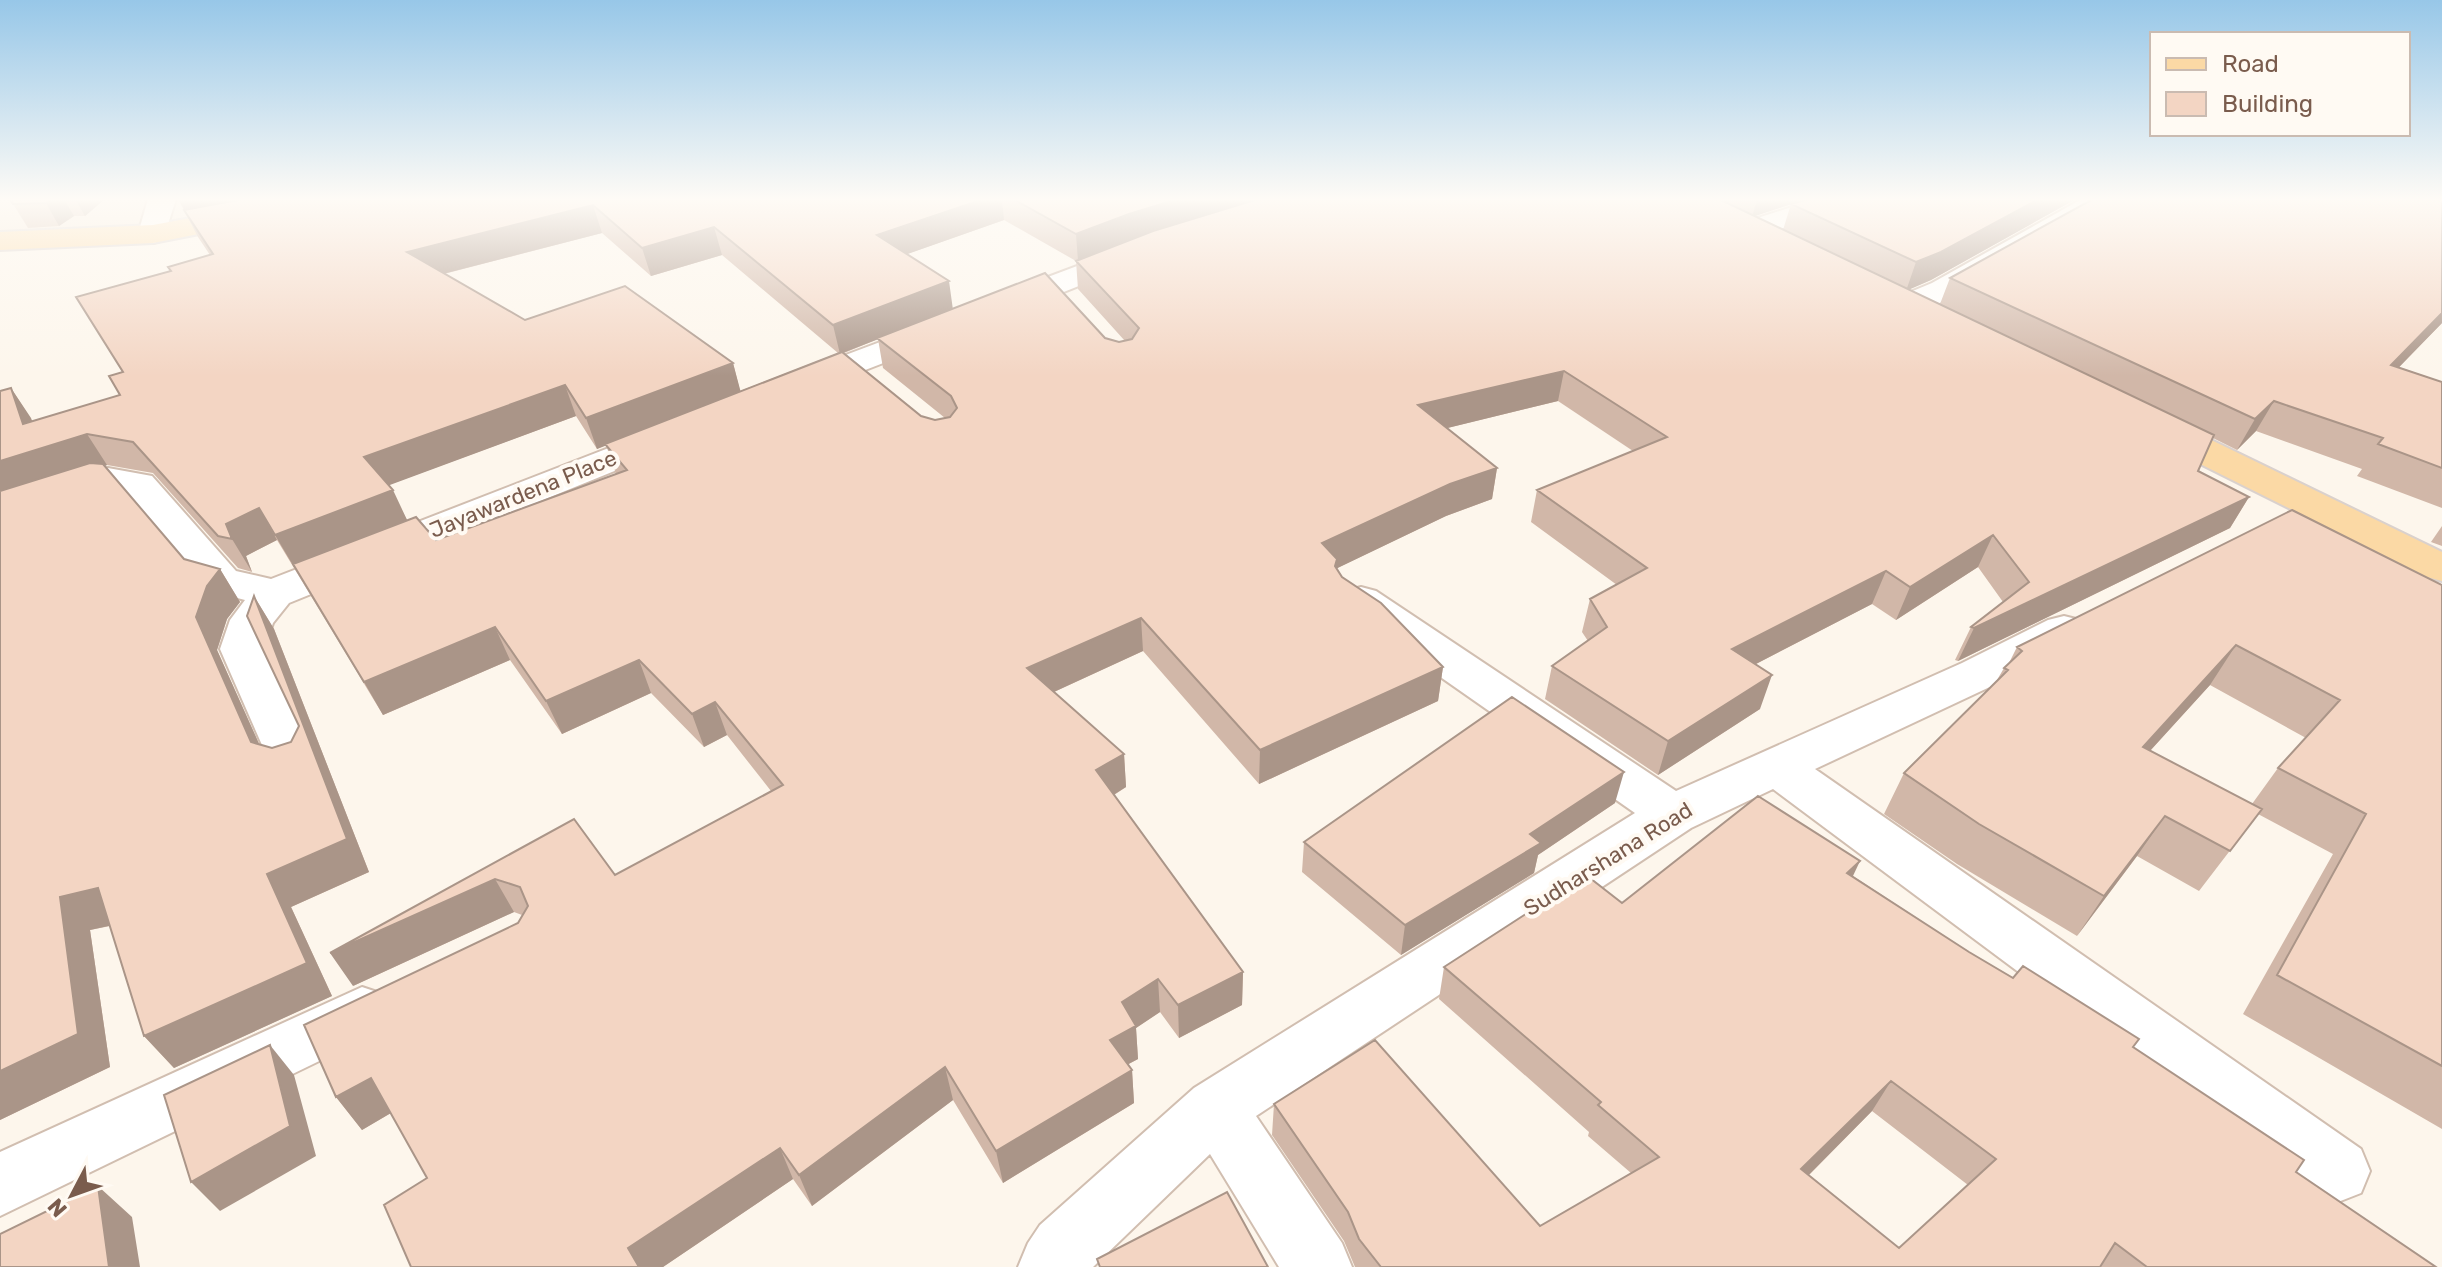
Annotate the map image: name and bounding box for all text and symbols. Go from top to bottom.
legend [2150,32,2410,136]
text: Road [2222,50,2279,78]
text: Building [2222,90,2313,118]
street label: Jayawardena Place [425,444,621,544]
street label: Sudharshana Road [1519,796,1697,922]
north arrow [32,1155,112,1235]
text: N [42,1193,73,1223]

